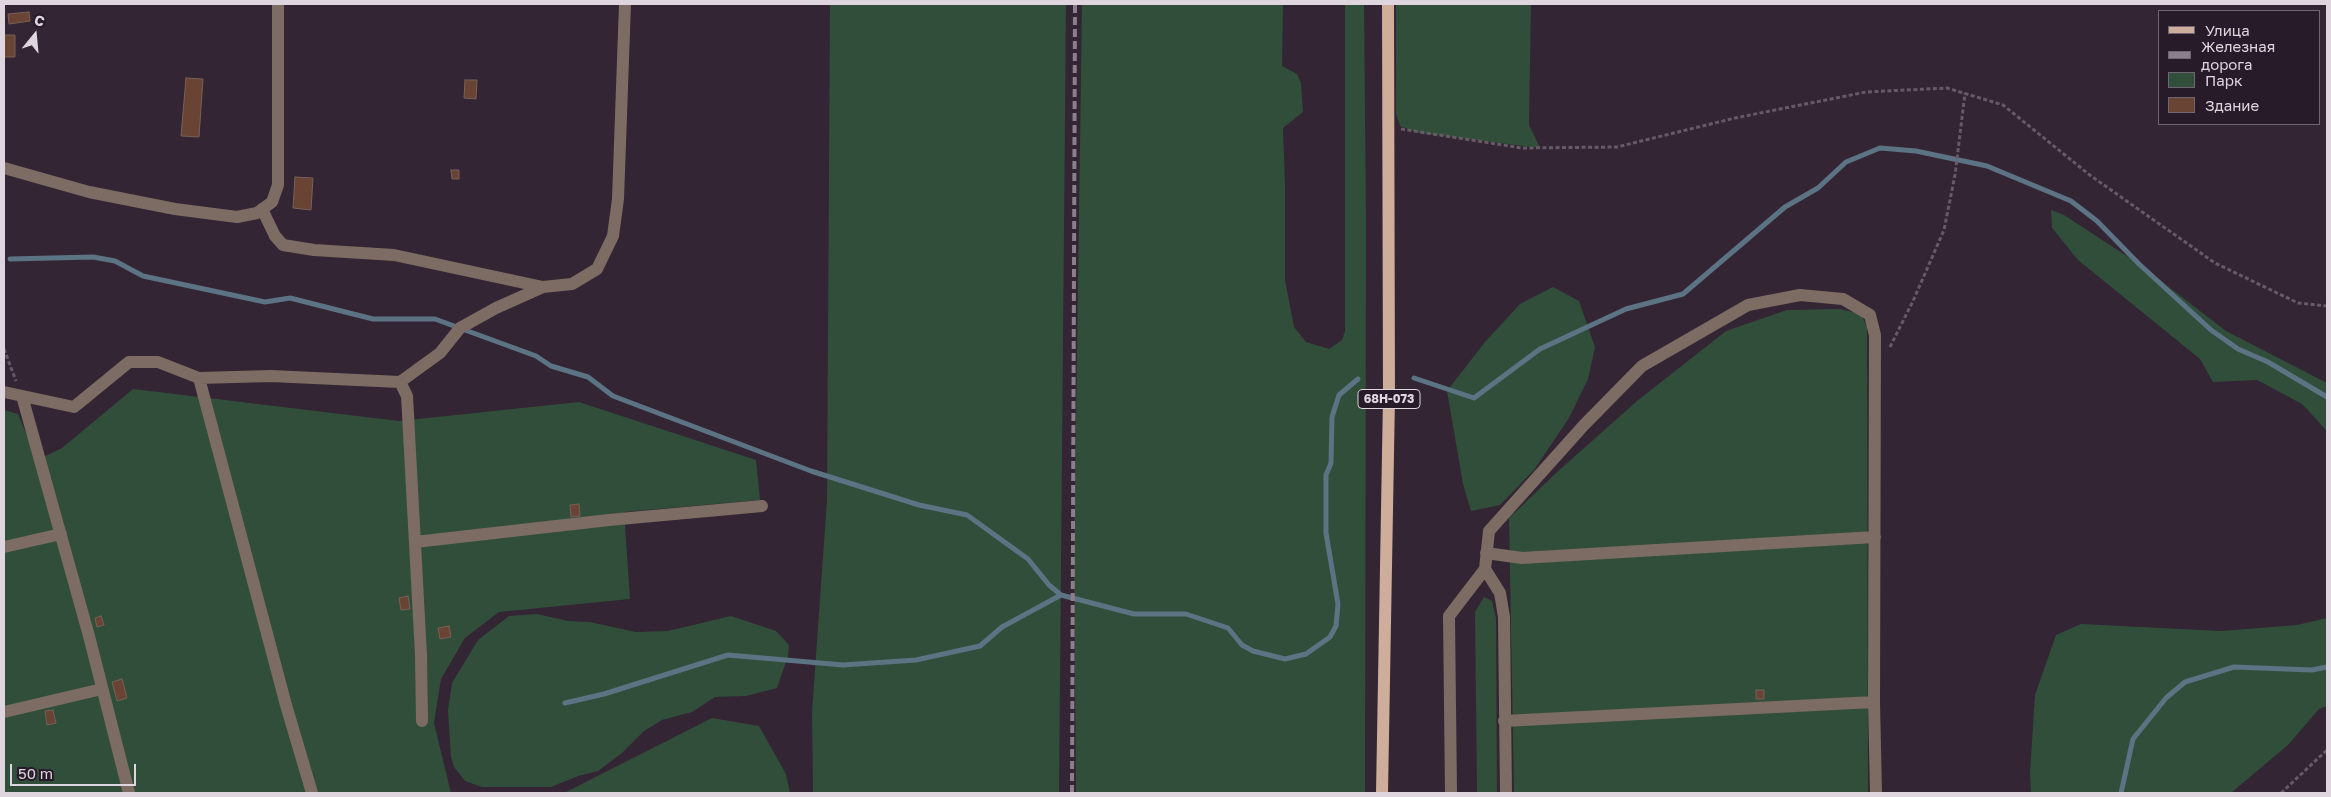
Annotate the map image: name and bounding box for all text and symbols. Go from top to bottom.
north arrow [10,10,60,60]
legend [2158,10,2321,125]
text: С [32,11,47,30]
text: Улица [2205,21,2250,39]
text: Железная дорога [2201,37,2275,73]
text: Парк [2205,71,2243,89]
text: Здание [2205,96,2259,114]
road number: 68Н-073 [1358,389,1420,408]
scale bar [12,754,139,786]
text: 50 m [18,764,53,782]

